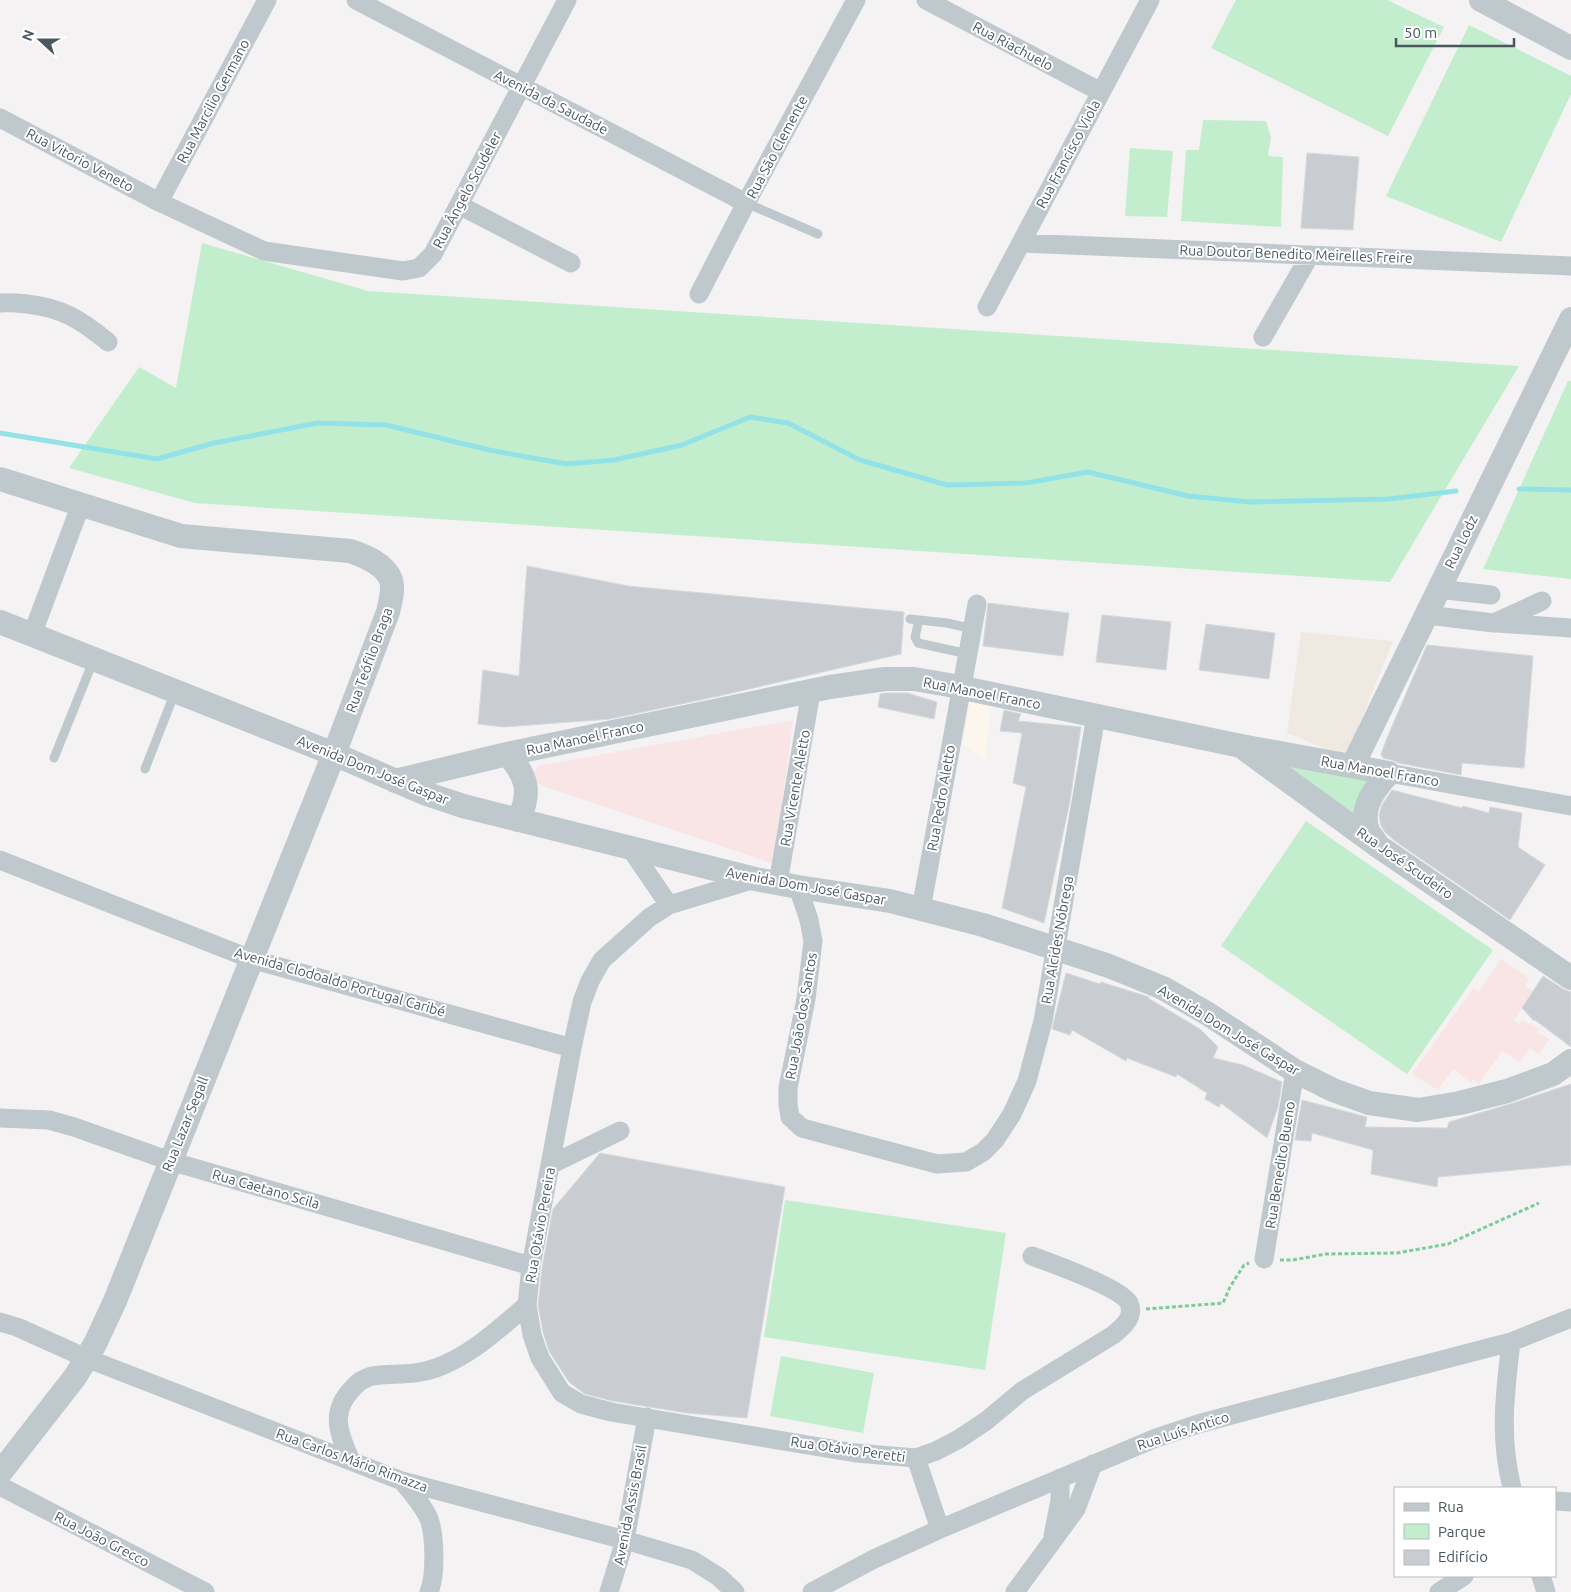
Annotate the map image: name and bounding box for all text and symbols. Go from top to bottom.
north arrow [15,15,65,65]
scale bar [1396,15,1514,47]
street label: Rua Riachuelo [970,18,1056,74]
text: 50 m [1404,24,1437,41]
text: N [19,28,37,43]
street label: Rua Marcilio Germano [174,36,252,166]
street label: Avenida da Saudade [491,66,611,138]
street label: Rua São Clemente [743,93,811,201]
street label: Rua Francisco Viola [1033,97,1103,211]
street label: Rua Vitorio Veneto [24,125,136,195]
street label: Rua Ângelo Scudeler [429,128,505,251]
street label: Rua Doutor Benedito Meirelles Freire [1179,242,1413,266]
street label: Rua Lodz [1441,513,1481,571]
street label: Rua Teófilo Braga [343,605,395,715]
street label: Rua Manoel Franco [922,674,1042,712]
street label: Rua Manoel Franco [525,718,645,758]
street label: Rua Vicente Aletto [777,728,813,848]
street label: Avenida Dom José Gaspar [295,732,452,808]
street label: Rua Pedro Aletto [924,744,958,852]
street label: Rua Manoel Franco [1320,753,1440,789]
street label: Rua José Scudeiro [1354,824,1456,902]
street label: Avenida Dom José Gaspar [725,864,888,908]
street label: Rua Alcides Nóbrega [1038,875,1076,1005]
street label: Avenida Clodoaldo Portugal Caribé [233,944,447,1020]
street label: Rua João dos Santos [782,951,820,1081]
street label: Avenida Dom José Gaspar [1155,981,1303,1079]
street label: Rua Lazar Segall [159,1074,211,1174]
street label: Rua Benedito Bueno [1262,1100,1298,1230]
street label: Rua Caetano Scila [211,1166,321,1212]
street label: Rua Otávio Pereira [522,1166,558,1284]
street label: Rua Luís Antico [1135,1409,1231,1453]
street label: Rua Carlos Mário Rimazza [274,1425,430,1495]
street label: Rua Otávio Peretti [790,1433,906,1465]
street label: Avenida Assis Brasil [610,1443,650,1566]
legend [1394,1487,1556,1577]
text: Rua [1438,1498,1464,1515]
street label: Rua João Grecco [52,1508,152,1570]
text: Parque [1438,1523,1486,1540]
text: Edifício [1438,1548,1488,1565]

